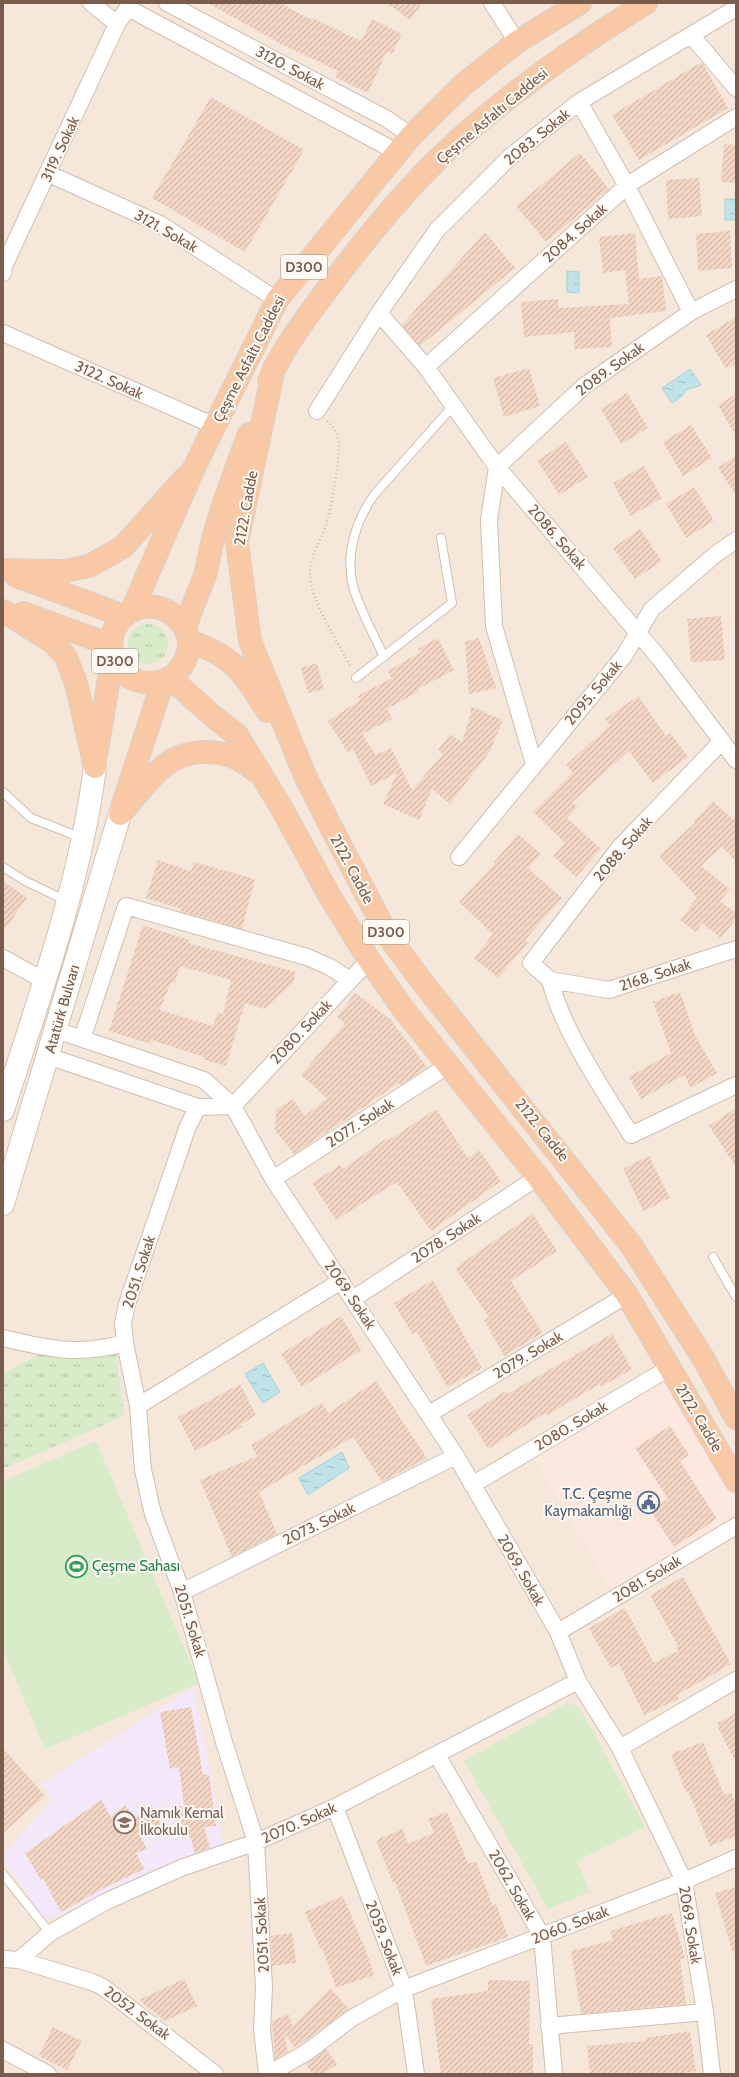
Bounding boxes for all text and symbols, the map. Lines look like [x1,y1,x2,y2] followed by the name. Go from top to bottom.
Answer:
[253,42,328,94] street label: 3120. Sokak
[433,64,551,168] street label: Çeşme Asfaltı Caddesi
[500,105,574,169] street label: 2083. Sokak
[37,113,83,185] street label: 3119. Sokak
[539,199,611,266] street label: 2084. Sokak
[131,206,201,256] street label: 3121. Sokak
[281,255,327,279] road number: D300
[209,293,289,425] street label: Çeşme Asfaltı Caddesi
[572,338,648,400] street label: 2089. Sokak
[72,357,146,403] street label: 3122. Sokak
[231,469,261,547] street label: 2122. Cadde
[524,501,590,573] street label: 2086. Sokak
[92,649,138,673] road number: D300
[561,657,625,729] street label: 2095. Sokak
[590,812,656,885] street label: 2088. Sokak
[326,831,378,907] street label: 2122. Cadde
[363,920,409,944] road number: D300
[617,955,693,995] street label: 2168. Sokak
[41,963,83,1055] street label: Atatürk Bulvarı
[267,996,336,1068] street label: 2080. Sokak
[323,1094,397,1151] street label: 2077. Sokak
[511,1095,573,1165] street label: 2122. Cadde
[408,1209,484,1267] street label: 2078. Sokak
[119,1233,159,1311] street label: 2051. Sokak
[320,1257,380,1333] street label: 2069. Sokak
[490,1327,566,1383] street label: 2079. Sokak
[672,1381,726,1455] street label: 2122. Cadde
[531,1397,611,1455] street label: 2080. Sokak
[544,1485,632,1520] place label: T.C. Çeşme Kaymakamlığı
[635,1490,661,1516] public building icon: T.C. Çeşme Kaymakamlığı
[280,1499,358,1549] street label: 2073. Sokak
[493,1531,549,1609] street label: 2069. Sokak
[610,1551,685,1606] street label: 2081. Sokak
[63,1553,89,1579] sports icon: Çeşme Sahası
[92,1557,180,1575] place label: Çeşme Sahası
[170,1582,210,1660] street label: 2051. Sokak
[259,1798,339,1847] street label: 2070. Sokak
[140,1804,224,1839] place label: Namık Kemal İlkokulu
[112,1809,138,1835] school or university icon: Namık Kemal İlkokulu
[485,1846,540,1924] street label: 2062. Sokak
[675,1885,705,1966] street label: 2069. Sokak
[251,1897,273,1973] street label: 2051. Sokak
[361,1898,407,1978] street label: 2059. Sokak
[529,1902,611,1948] street label: 2060. Sokak
[100,1982,174,2044] street label: 2052. Sokak

